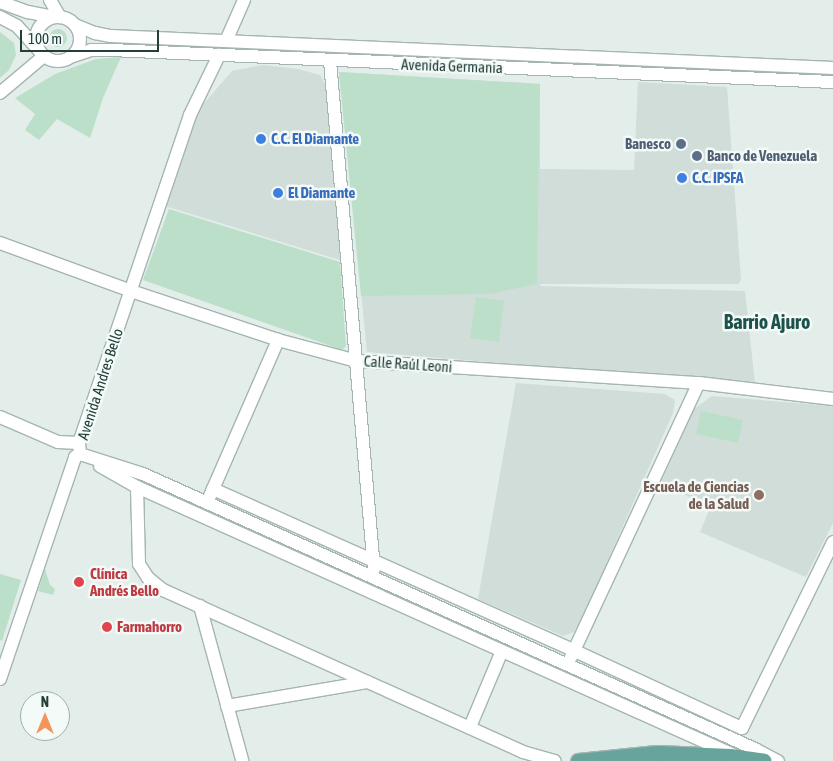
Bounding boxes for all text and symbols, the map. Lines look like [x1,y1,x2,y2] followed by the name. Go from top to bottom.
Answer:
[22,20,161,52] scale bar
[28,30,62,47] text: 100 m
[401,55,503,77] street label: Avenida Germania
[271,130,359,148] place label: C.C. El Diamante
[255,133,267,145] marker: C.C. El Diamante
[625,135,671,153] place label: Banesco
[675,138,687,150] marker: Banesco
[707,147,817,165] place label: Banco de Venezuela
[691,150,703,162] marker: Banco de Venezuela
[692,169,743,187] place label: C.C. IPSFA
[676,172,688,184] marker: C.C. IPSFA
[288,184,355,202] place label: El Diamante
[272,187,284,199] marker: El Diamante
[724,309,810,333] district label: Barrio Ajuro
[73,326,127,442] street label: Avenida Andres Bello
[363,352,453,376] street label: Calle Raúl Leoni
[643,477,749,512] place label: Escuela de Ciencias de la Salud
[753,489,765,501] marker: Escuela de Ciencias de la Salud
[90,564,159,599] place label: Clínica Andrés Bello
[72,575,86,589] marker: Clínica Andrés Bello
[117,618,182,636] place label: Farmahorro
[101,621,113,633] marker: Farmahorro
[20,691,70,741] north arrow
[41,694,49,710] text: N

